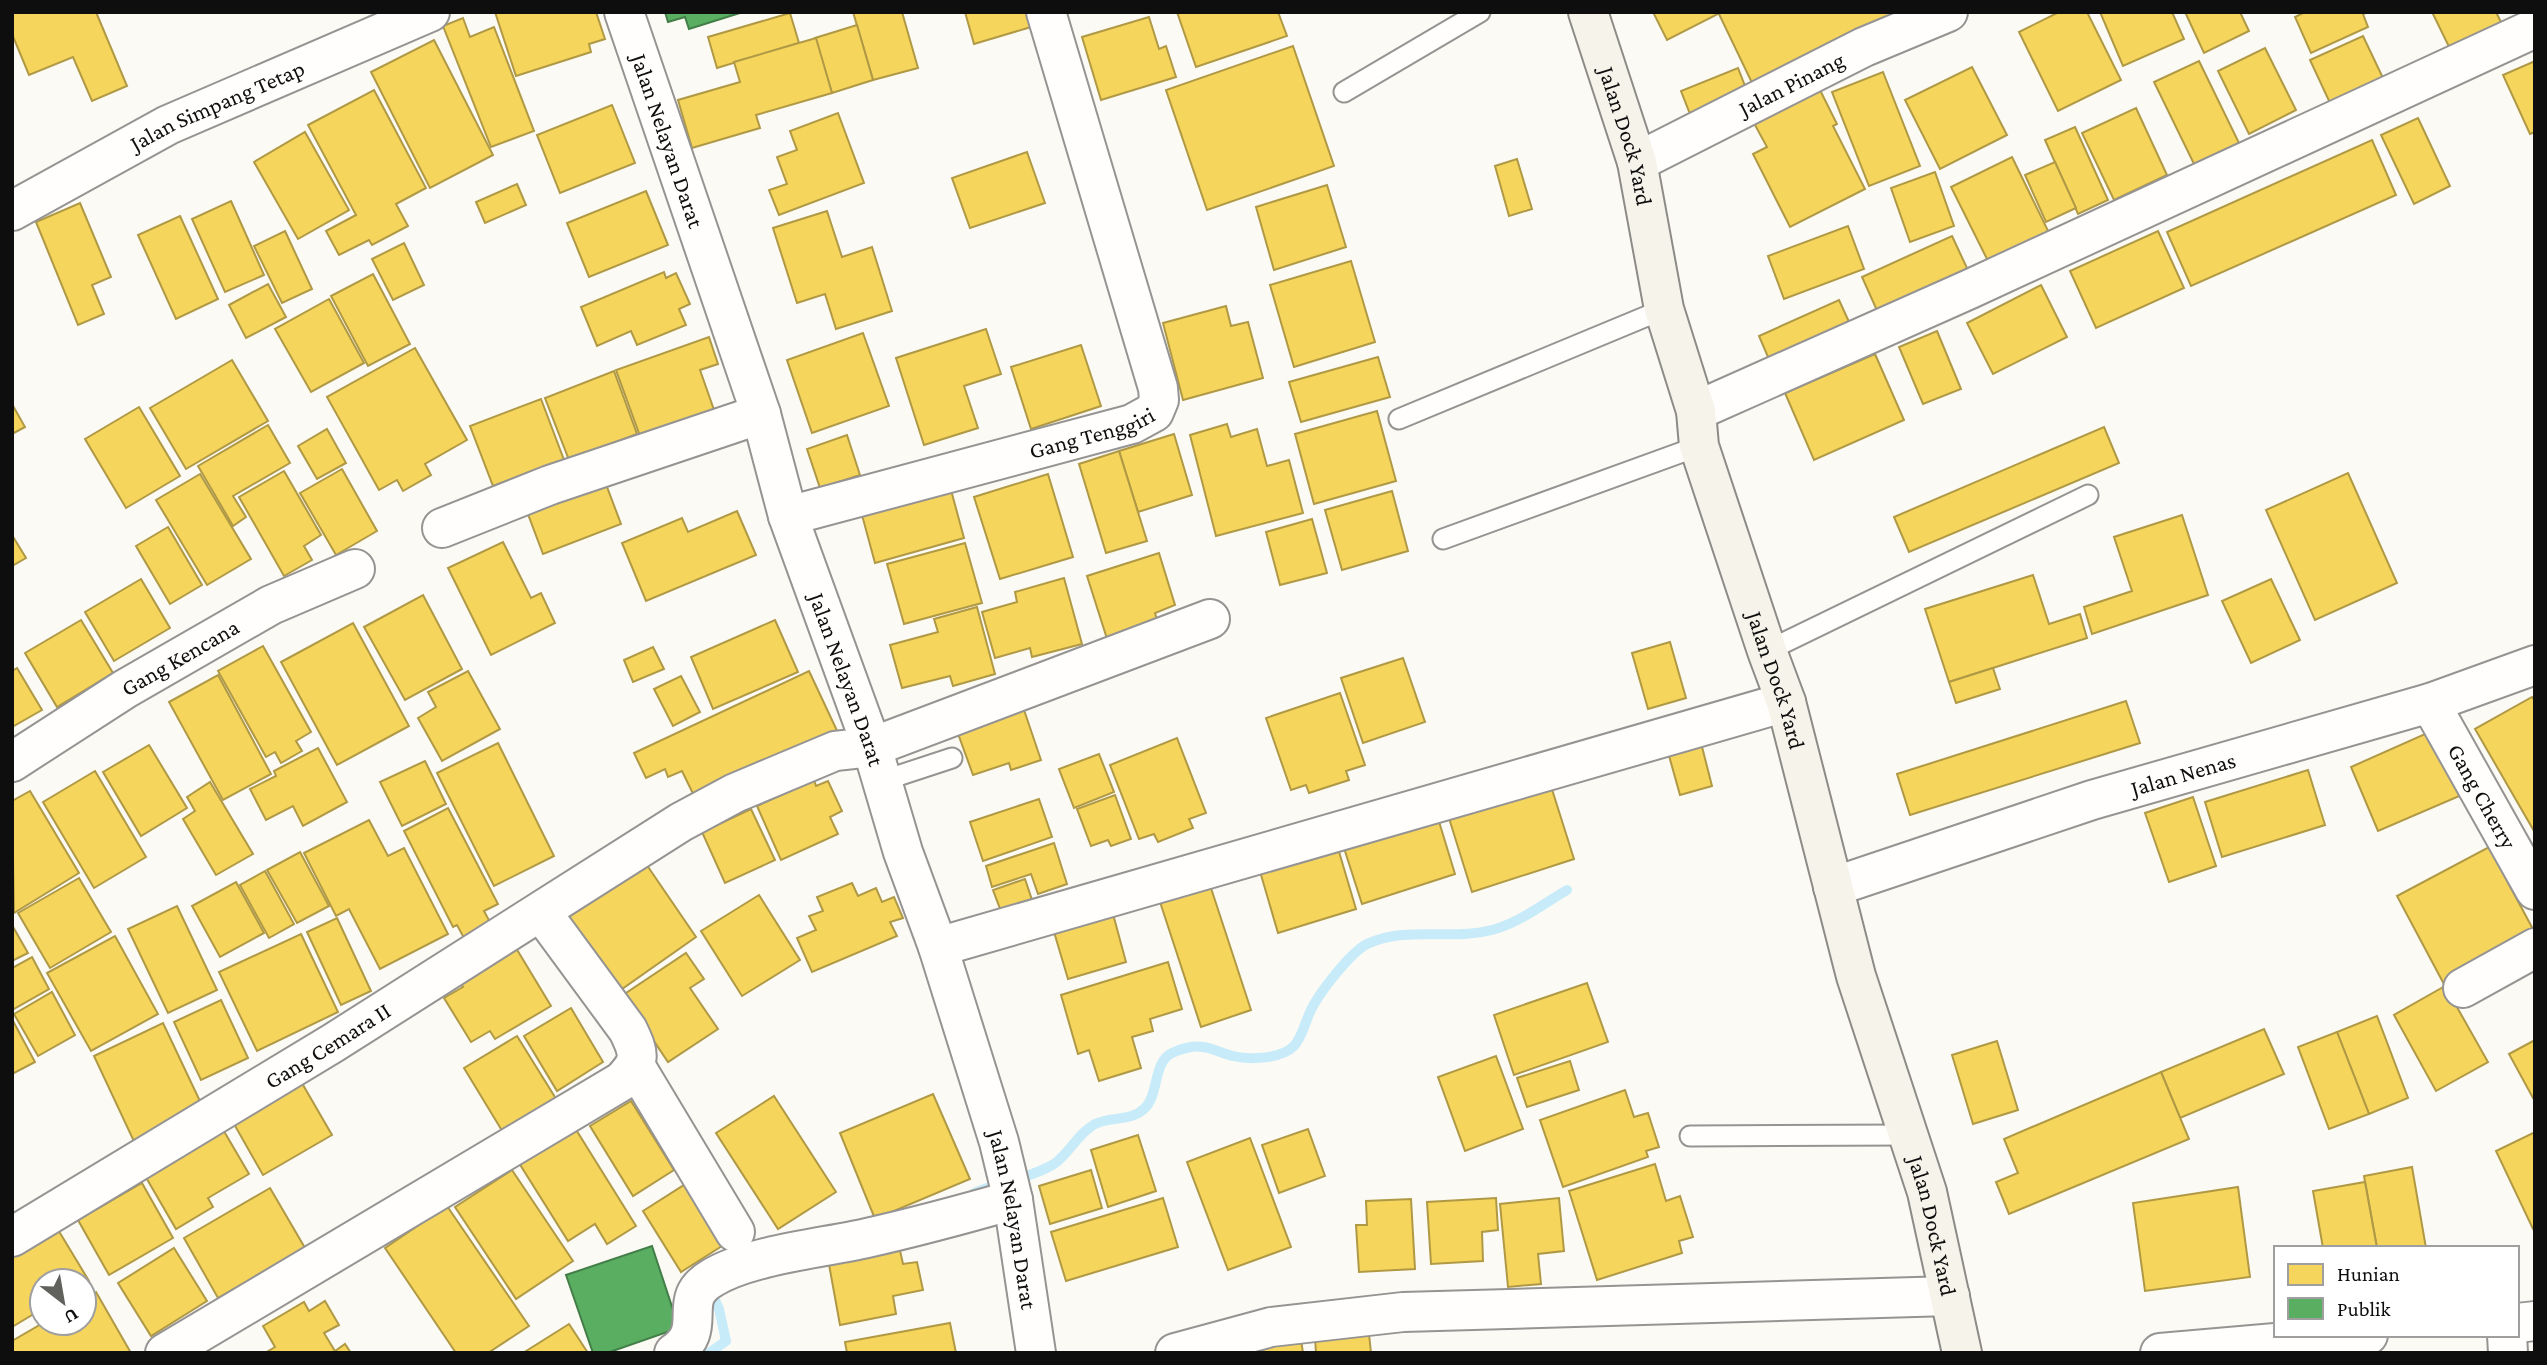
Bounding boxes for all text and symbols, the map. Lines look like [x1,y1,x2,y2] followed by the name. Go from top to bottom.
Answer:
[1732,46,1848,122] street label: Jalan Pinang
[626,48,710,232] street label: Jalan Nelayan Darat
[124,55,308,157] street label: Jalan Simpang Tetap
[1593,61,1658,208] street label: Jalan Dock Yard
[1026,401,1159,464] street label: Gang Tenggiri
[803,587,890,769] street label: Jalan Nelayan Darat
[1741,606,1810,752] street label: Jalan Dock Yard
[116,613,244,701] street label: Gang Kencana
[2443,739,2522,854] street label: Gang Cherry
[2126,746,2239,802] street label: Jalan Nenas
[260,997,395,1094] street label: Gang Cemara II
[982,1125,1042,1312] street label: Jalan Nelayan Darat
[1902,1150,1962,1298] street label: Jalan Dock Yard
[2274,1246,2519,1337] legend
[2337,1262,2400,1286] text: Hunian
[28,1267,98,1337] north arrow
[2337,1297,2391,1321] text: Publik
[61,1304,82,1328] text: U

